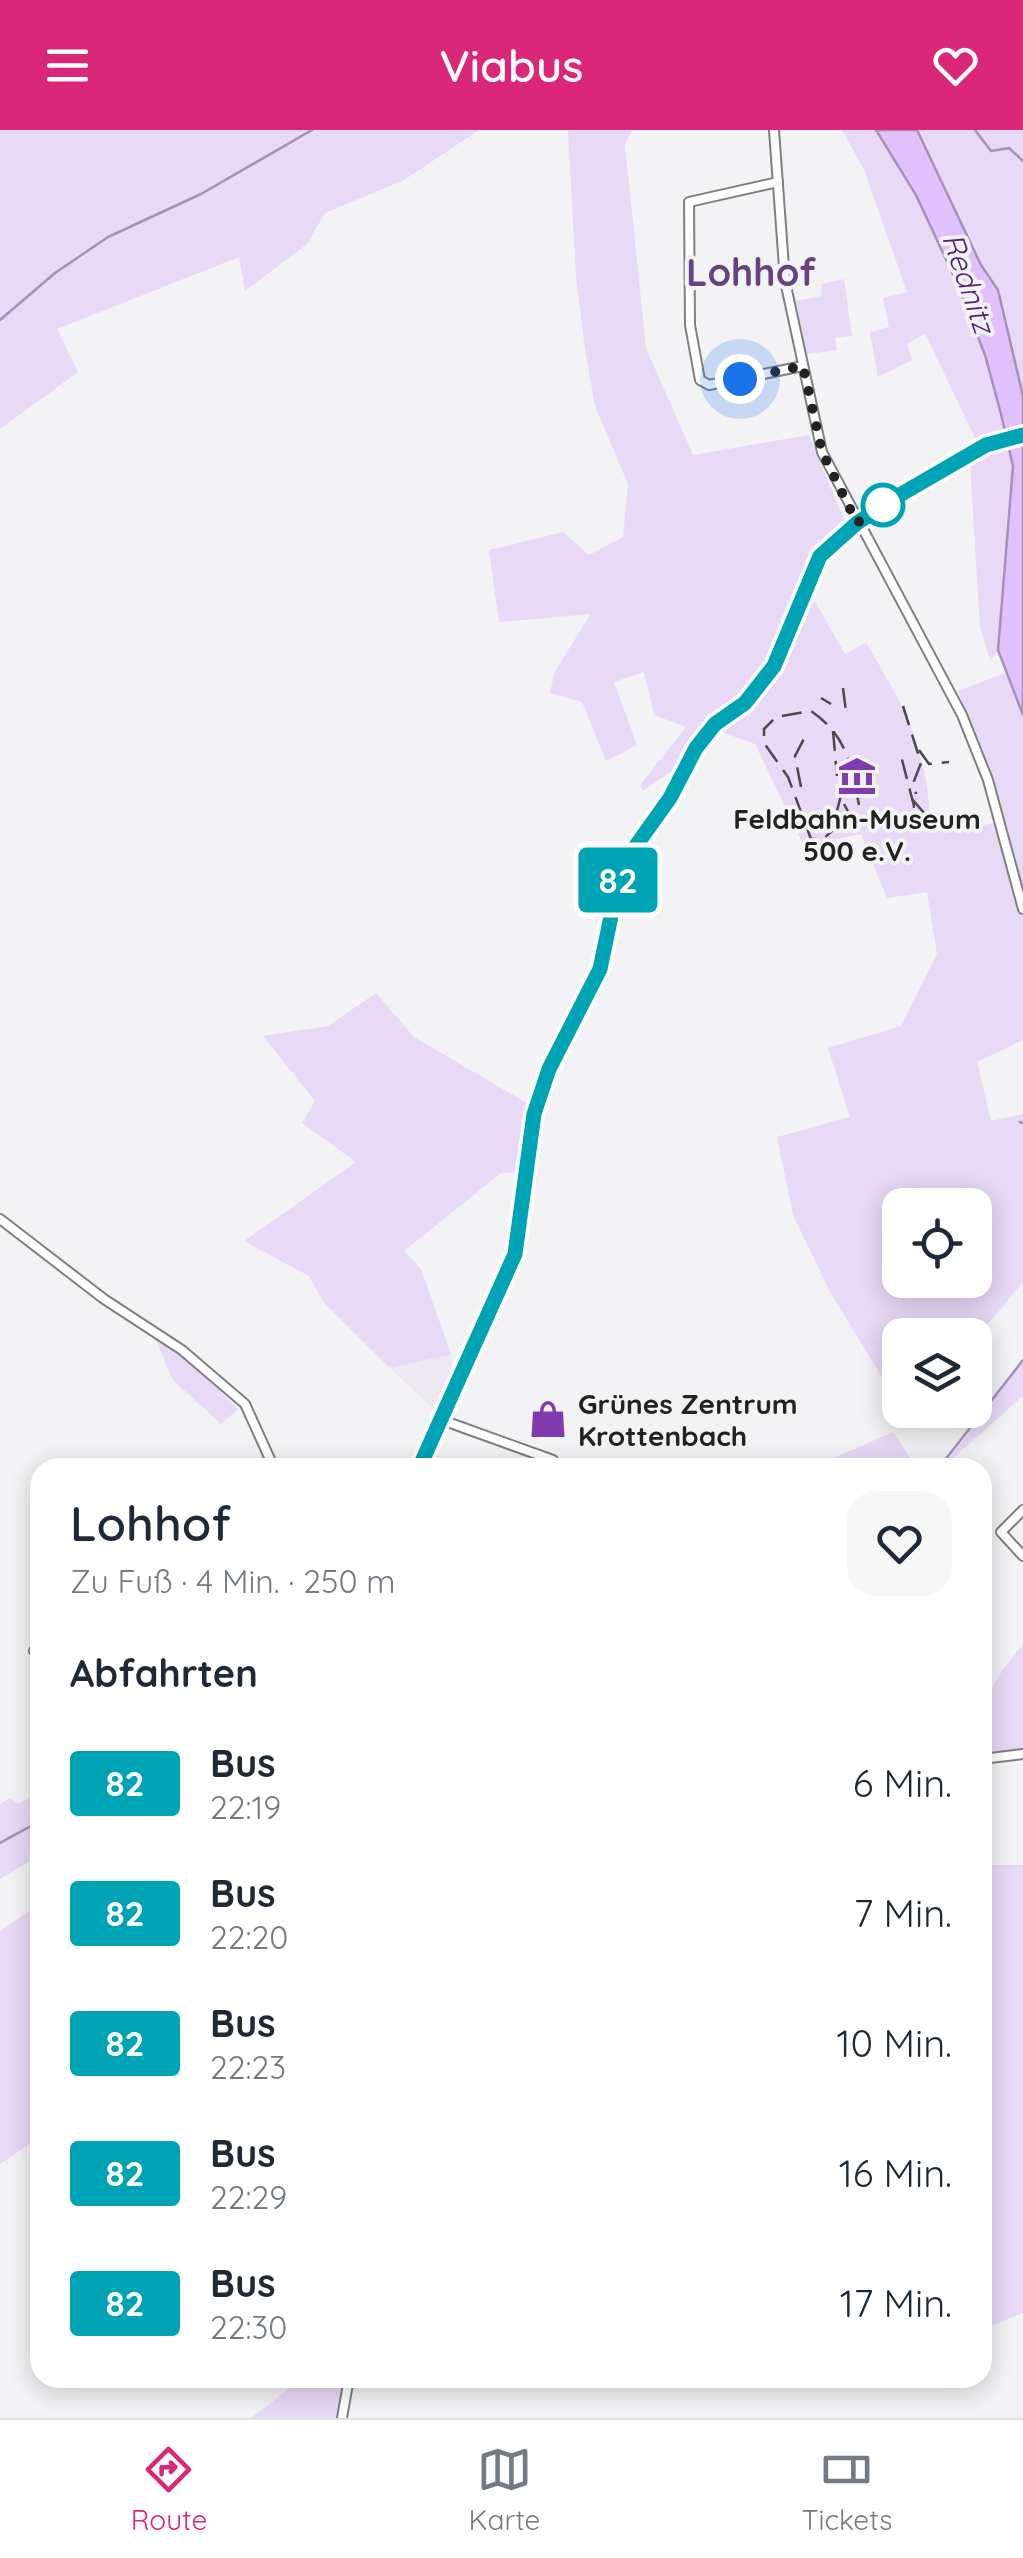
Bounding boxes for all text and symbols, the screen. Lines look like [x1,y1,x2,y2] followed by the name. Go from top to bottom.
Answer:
[439,37,584,93] text: Viabus
[40,38,95,93] icon: menu
[928,38,983,93] icon: heart
[934,228,1005,341] water label: Rednitz
[686,248,816,296] district label: Lohhof
[715,354,765,404] your location
[862,484,904,526] unlabelled marker
[836,755,878,797] museum icon: Feldbahn-Museum 500 e.V.
[733,801,981,868] place label: Feldbahn-Museum 500 e.V.
[573,848,663,912] line badge: 82
[598,858,638,902] text: 82
[882,1188,992,1428] map controls
[882,1188,992,1298] button: locate
[882,1318,992,1428] button: layers
[578,1386,798,1453] place label: Grünes Zentrum Krottenbach
[527,1398,569,1440] shop icon: Grünes Zentrum Krottenbach
[847,1491,952,1596] button: heart
[70,1493,231,1553] text: Lohhof
[70,1561,395,1601] text: Zu Fuß · 4 Min. · 250 m
[70,1649,258,1697] text: Abfahrten
[210,1739,276,1787] text: Bus
[853,1759,952,1807] text: 6 Min.
[105,1761,145,1805] text: 82
[210,1787,281,1827] text: 22:19
[210,1869,276,1917] text: Bus
[854,1889,952,1937] text: 7 Min.
[105,1891,145,1935] text: 82
[210,1917,288,1957] text: 22:20
[210,1999,276,2047] text: Bus
[837,2019,952,2067] text: 10 Min.
[105,2021,145,2065] text: 82
[210,2047,286,2087] text: 22:23
[210,2129,276,2177] text: Bus
[839,2149,952,2197] text: 16 Min.
[105,2151,145,2195] text: 82
[210,2177,287,2217] text: 22:29
[210,2259,276,2307] text: Bus
[840,2279,952,2327] text: 17 Min.
[105,2281,145,2325] text: 82
[210,2307,287,2347] text: 22:30
[131,2442,207,2537] tab: Route
[469,2442,540,2537] tab: Karte
[802,2442,892,2537] tab: Tickets

